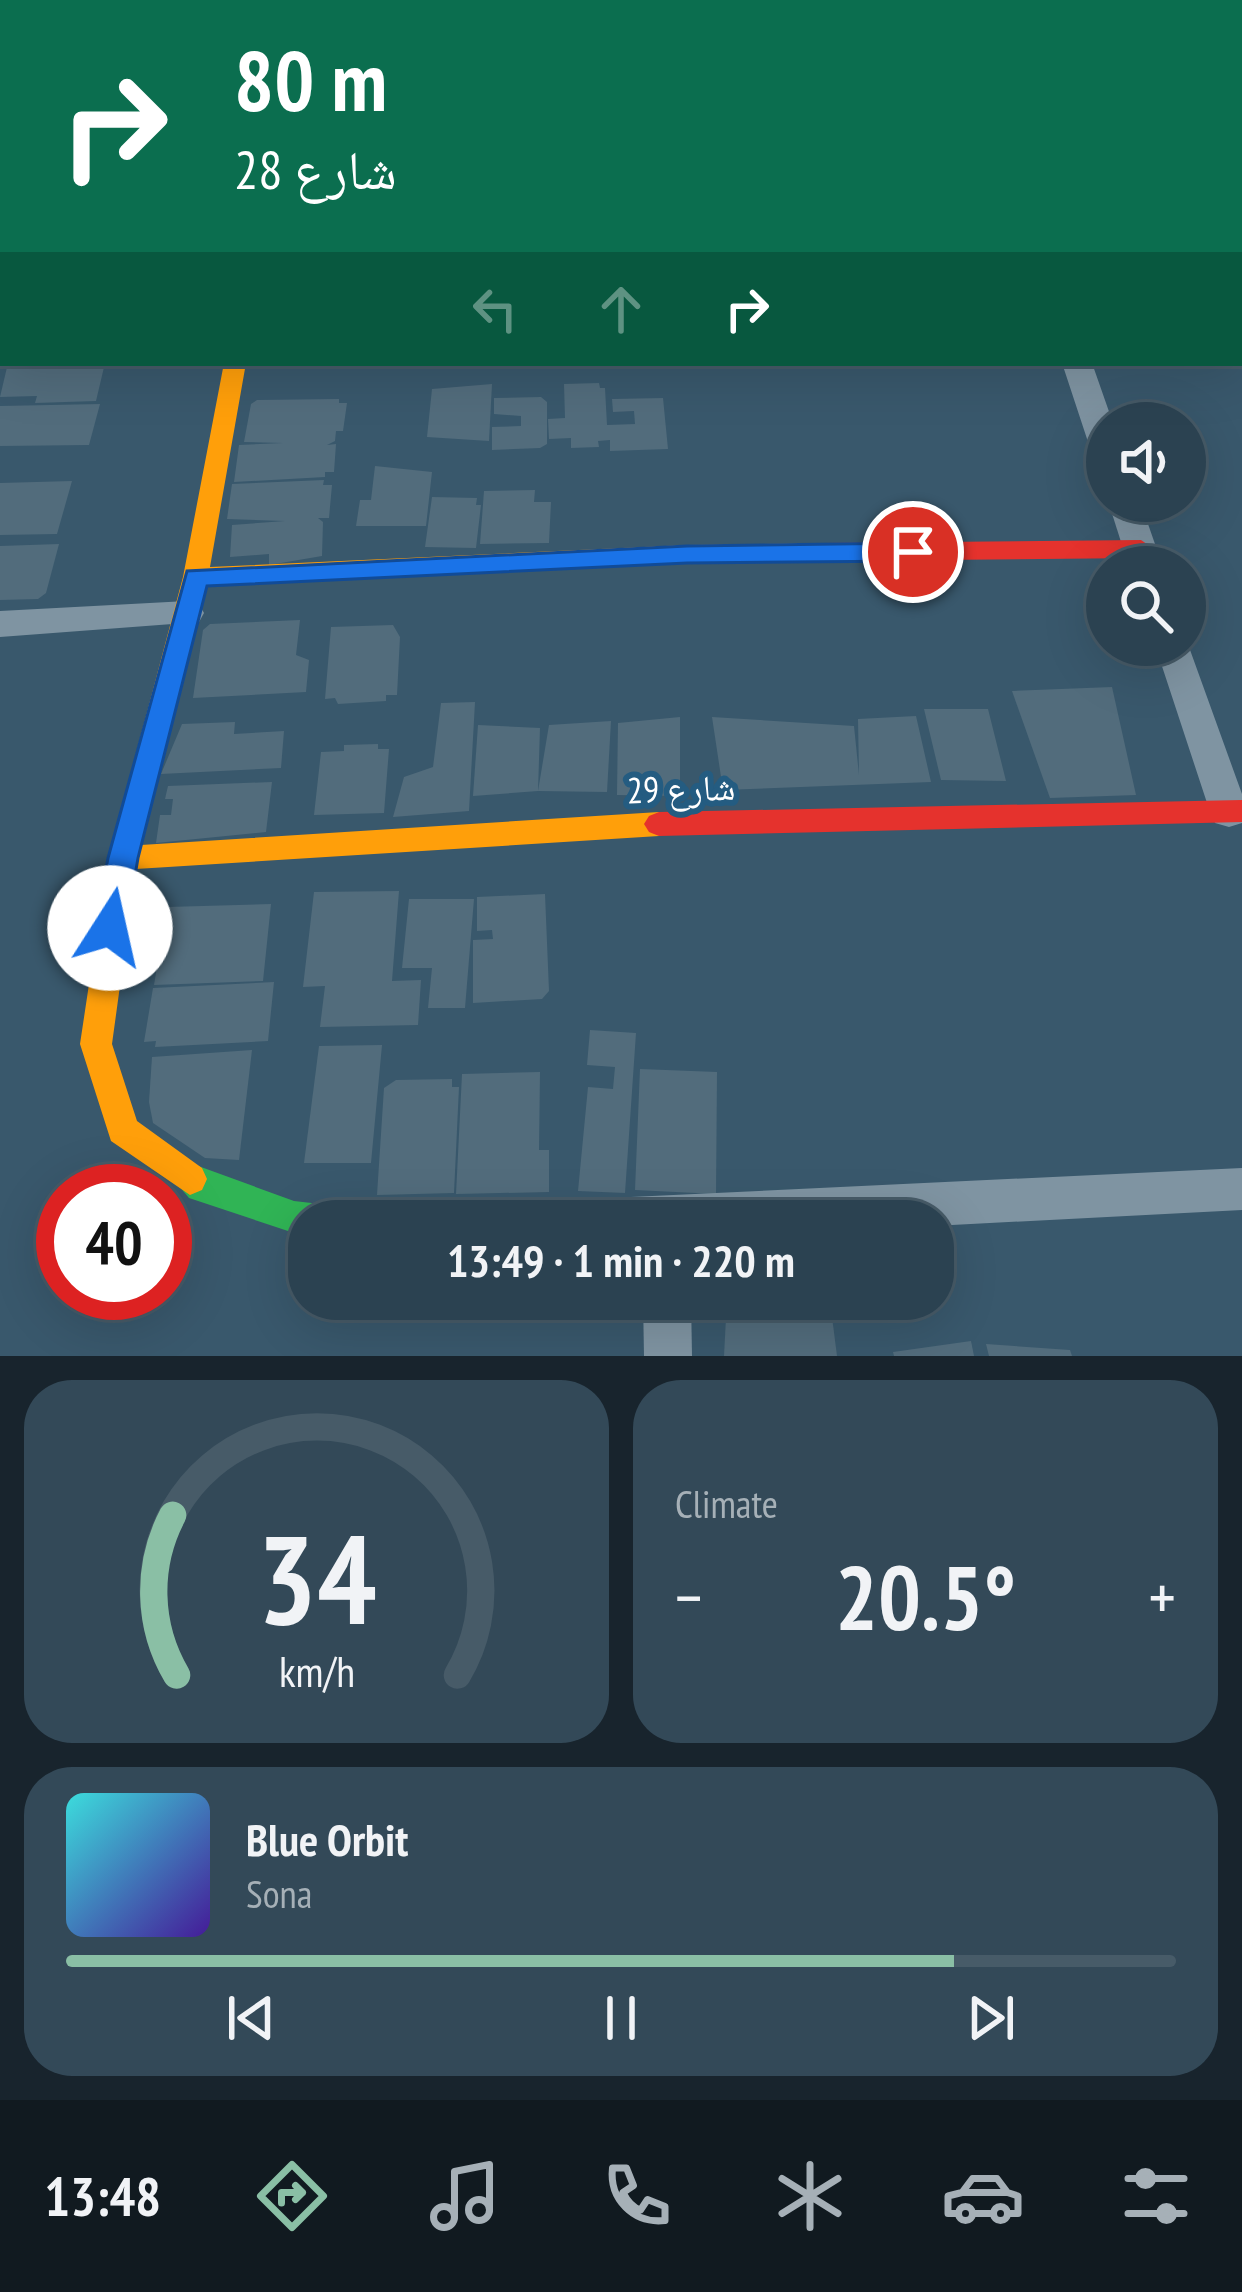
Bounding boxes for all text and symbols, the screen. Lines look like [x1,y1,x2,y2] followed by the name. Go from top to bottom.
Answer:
[234,25,387,134] text: 80 m
[36,48,192,204] icon: right
[234,134,397,204] text: شارع 28
[462,276,528,342] icon: left
[588,276,654,342] icon: ahead
[714,276,780,342] icon: right
[1086,402,1206,666] map controls
[1086,402,1206,522] button: sound
[862,501,964,603] pin
[880,519,946,585] icon: arrive
[1086,546,1206,666] button: search
[626,763,736,813] street label: شارع 29
[47,865,173,991] position arrow
[36,1164,192,1320] speed limit sign: 40
[447,1231,795,1289] text: 13:49 · 1 min · 220 m
[675,1478,778,1529] text: Climate
[257,1497,376,1658] text: 34
[835,1538,1016,1655] text: 20.5°
[675,1554,702,1639] text: −
[1149,1554,1176,1639] text: +
[278,1642,355,1698] text: km/h
[246,1810,408,1868] text: Blue Orbit
[246,1868,312,1919] text: Sona
[218,1985,284,2051] icon: previous
[588,1985,654,2051] icon: pause
[958,1985,1024,2051] icon: next
[250,2154,334,2238] icon: directions
[423,2154,507,2238] icon: music
[595,2154,679,2238] icon: phone
[768,2154,852,2238] icon: climate
[941,2154,1025,2238] icon: car
[1114,2154,1198,2238] icon: filters
[44,2161,161,2231] text: 13:48

